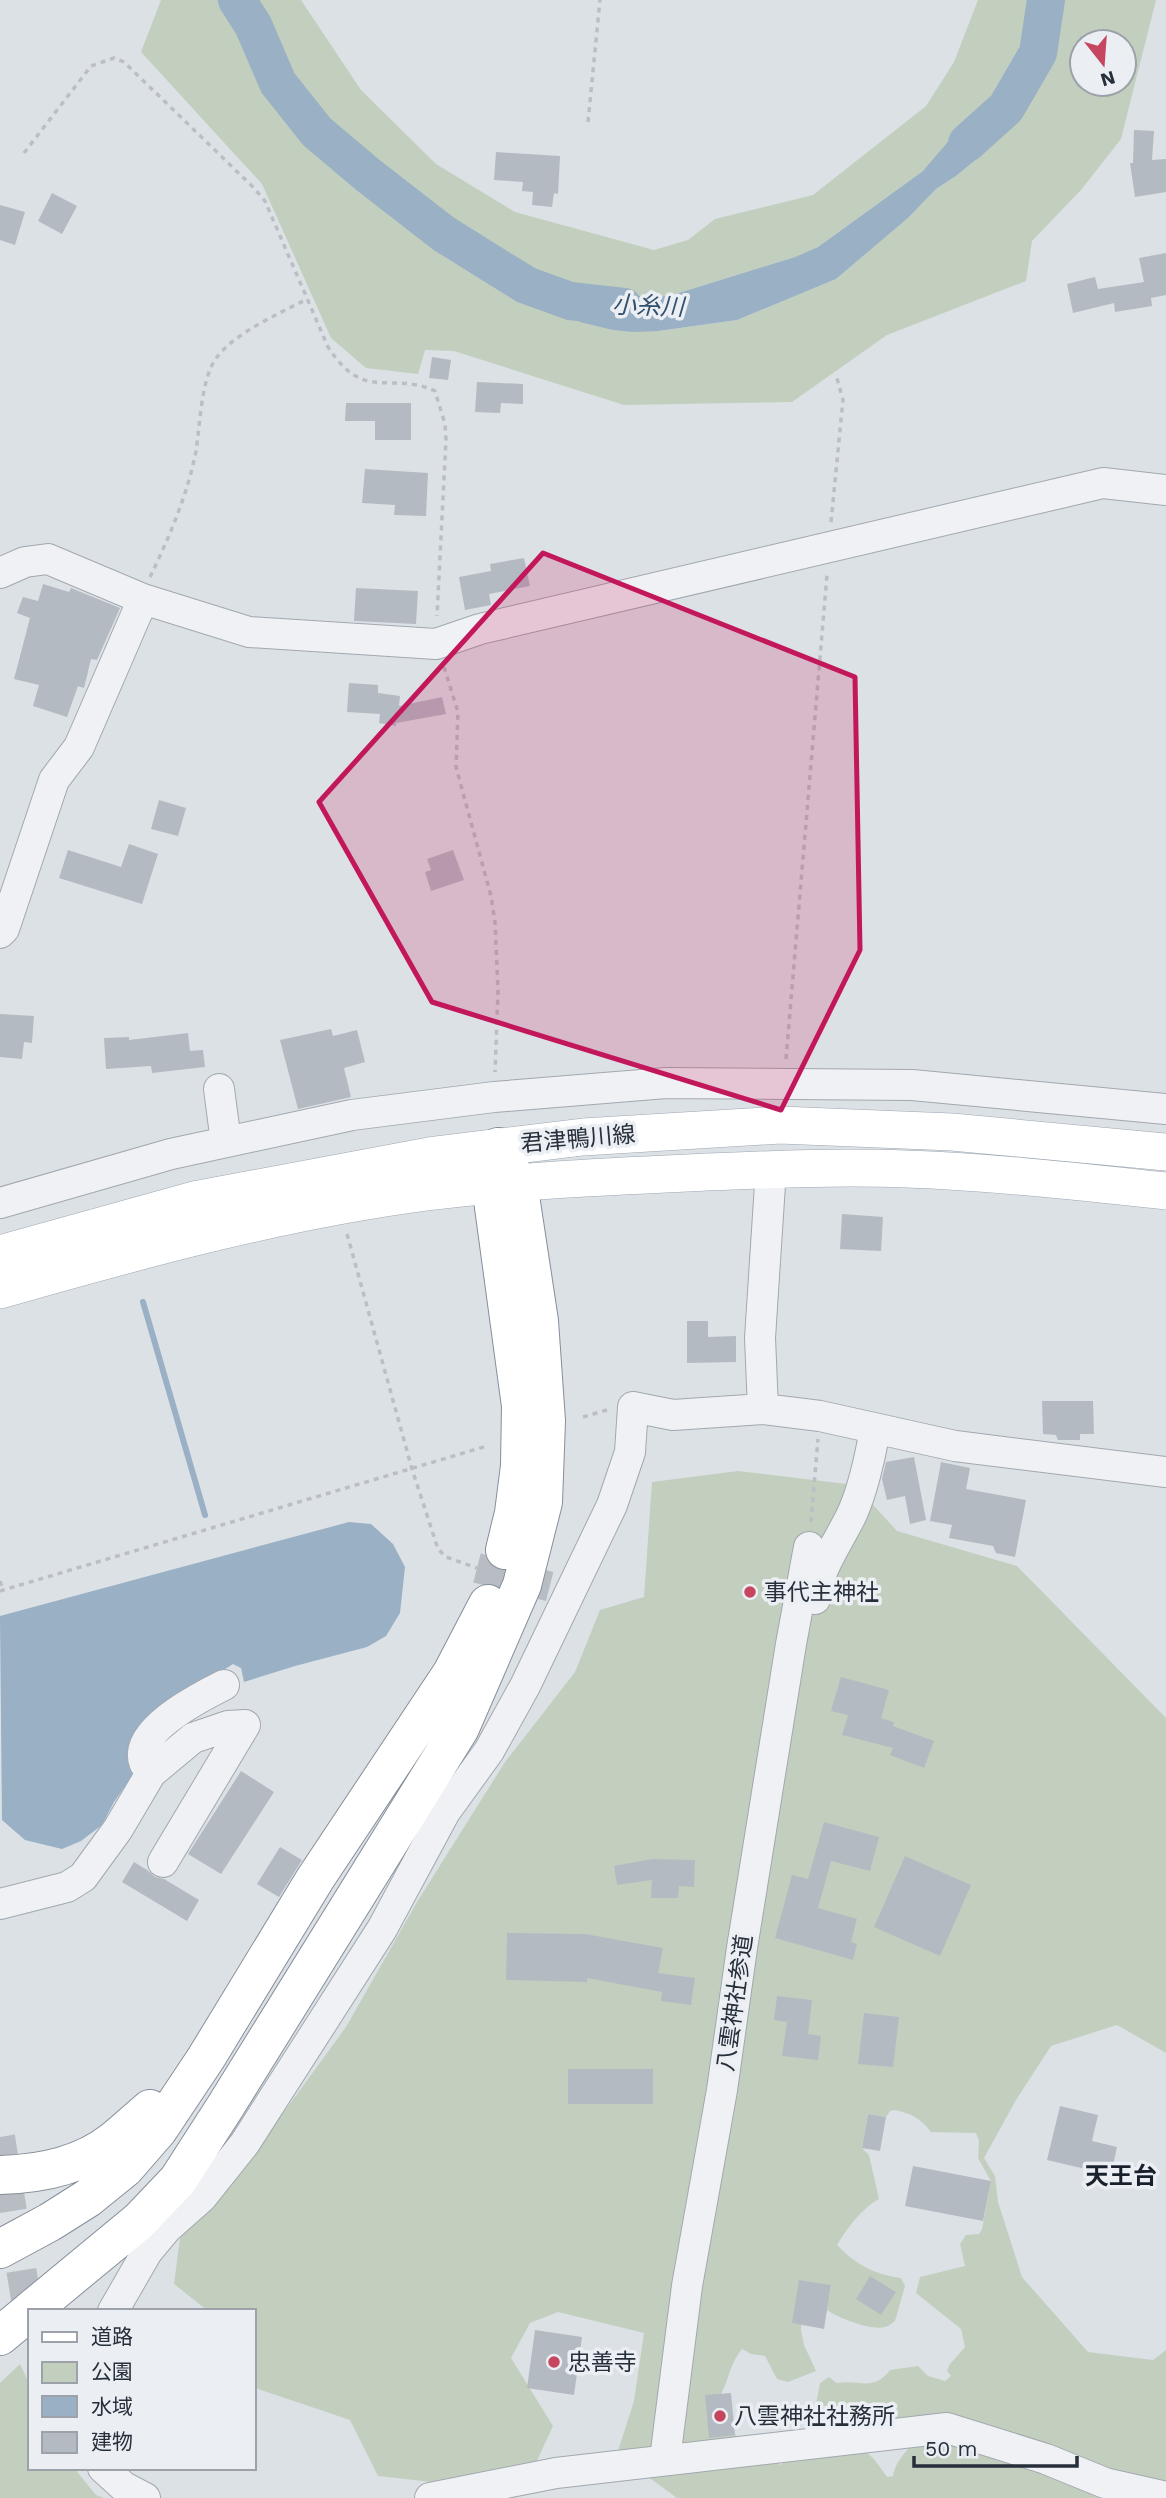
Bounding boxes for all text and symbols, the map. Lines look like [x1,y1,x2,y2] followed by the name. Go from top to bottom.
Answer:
[1068,28,1138,98] north arrow
[1098,66,1118,92] text: N
[612,291,687,321] water label: 小糸川
[520,1121,636,1157] street label: 君津鴨川線
[764,1579,879,1606] place label: 事代主神社
[742,1584,758,1600] marker: 事代主神社
[712,1933,758,2073] street label: 八雲神社参道
[1085,2162,1157,2190] district label: 天王台
[28,2309,256,2470] legend
[91,2324,133,2349] text: 道路
[568,2349,637,2376] place label: 忠善寺
[546,2354,562,2370] marker: 忠善寺
[91,2359,133,2384] text: 公園
[91,2394,133,2419] text: 水域
[734,2403,895,2430] place label: 八雲神社社務所
[712,2408,728,2424] marker: 八雲神社社務所
[914,2424,1077,2468] scale bar
[91,2429,133,2454] text: 建物
[925,2436,977,2461] text: 50 m

